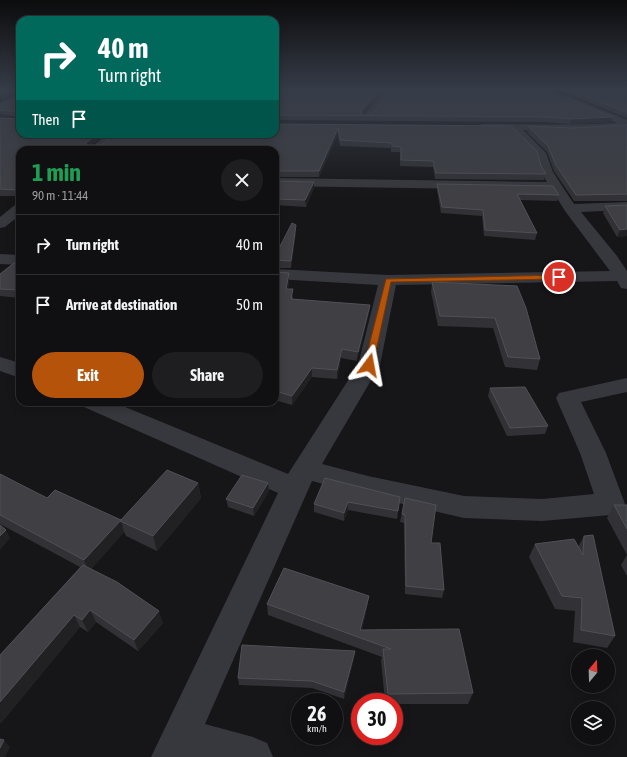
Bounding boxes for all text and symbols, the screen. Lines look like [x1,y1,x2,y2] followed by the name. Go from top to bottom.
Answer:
[32,32,84,84] icon: right
[98,32,148,64] text: 40 m
[98,65,161,86] text: Turn right
[68,108,90,130] icon: arrive
[32,111,60,128] text: Then
[32,159,81,186] text: 1 min
[221,159,263,201] button: close
[32,188,88,203] text: 90 m · 11:44
[32,234,54,256] icon: right
[66,236,119,253] text: Turn right
[236,236,263,253] text: 40 m
[542,260,576,294] pin
[548,266,570,288] icon: arrive
[32,294,54,316] icon: arrive
[66,296,177,313] text: Arrive at destination
[236,296,263,313] text: 50 m
[348,344,390,386] position arrow
[32,352,144,398] button: Exit
[152,352,263,398] button: Share
[571,649,615,693] north arrow
[571,649,615,745] map controls
[351,693,403,745] speed limit sign: 30
[571,701,615,745] button: layers
[308,702,326,725] text: 26
[307,723,327,734] text: km/h

